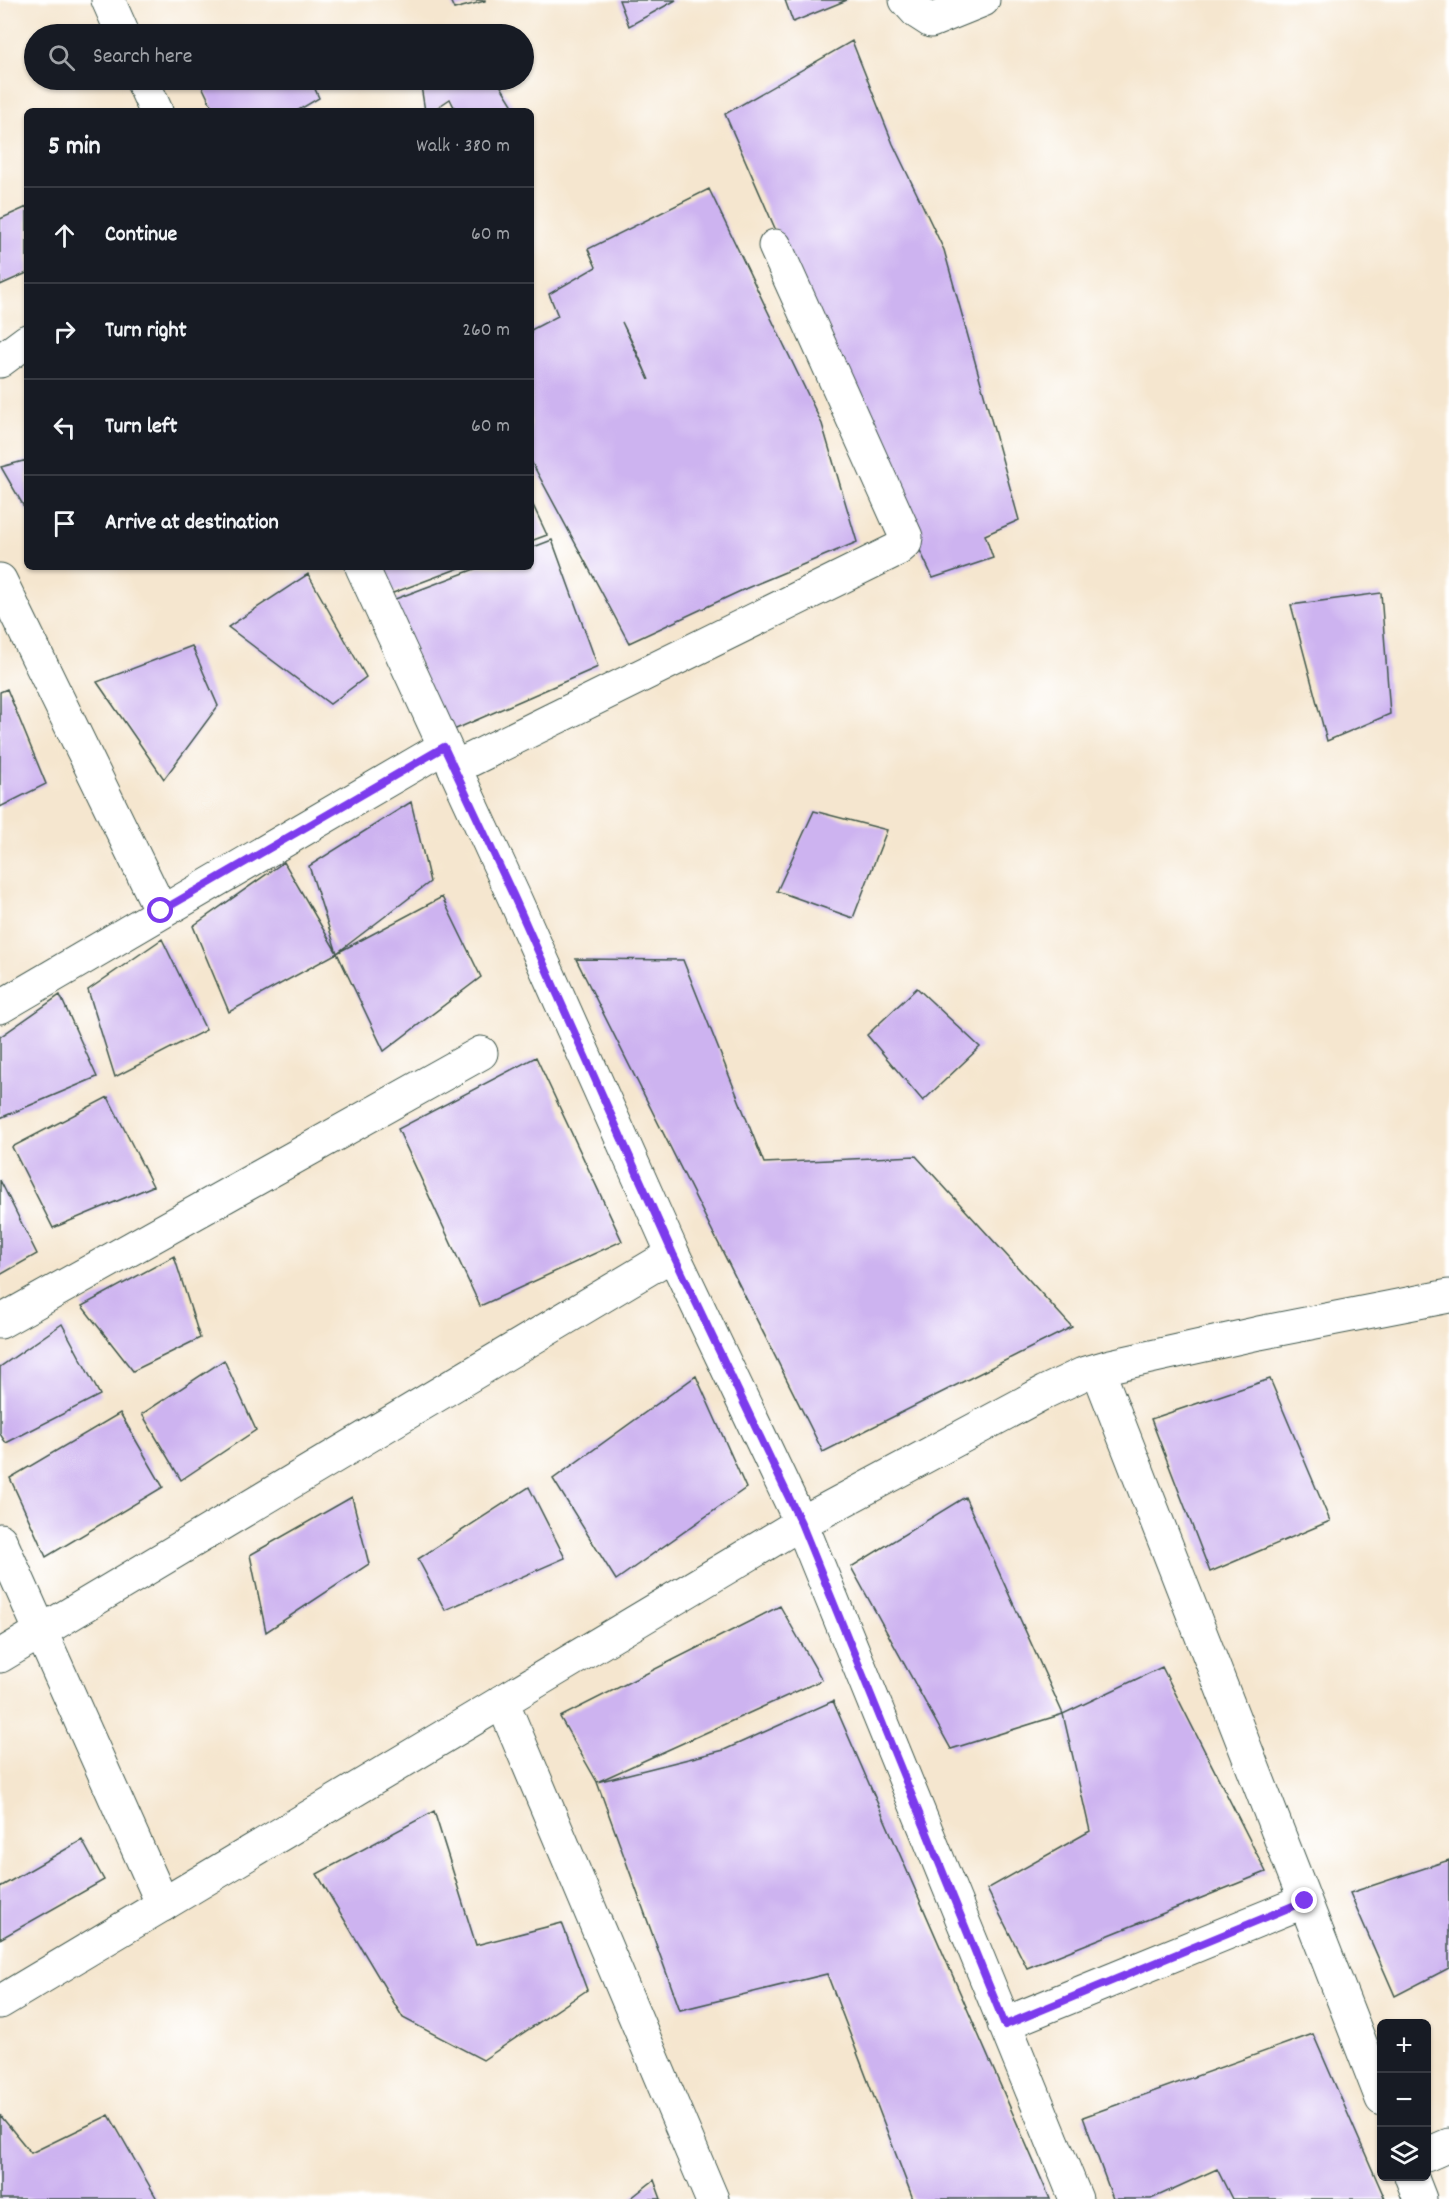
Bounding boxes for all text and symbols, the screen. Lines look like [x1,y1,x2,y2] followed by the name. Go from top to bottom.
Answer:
[24,24,534,90] search box
[45,41,78,74] icon: search
[93,42,192,73] text: Search here
[48,129,101,166] text: 5 min
[416,133,510,161] text: Walk · 380 m
[48,219,81,252] icon: ahead
[105,220,177,251] text: Continue
[471,221,510,249] text: 60 m
[48,315,81,348] icon: right
[105,316,187,347] text: Turn right
[462,317,510,345] text: 260 m
[48,411,81,444] icon: left
[105,412,177,443] text: Turn left
[471,413,510,441] text: 60 m
[48,507,81,540] icon: arrive
[105,508,279,539] text: Arrive at destination
[147,897,173,923] route start
[1291,1887,1317,1913] route end
[1377,2019,1431,2181] map controls
[1377,2019,1431,2073] button: +
[1377,2073,1431,2127] button: −
[1377,2127,1431,2181] button: layers

